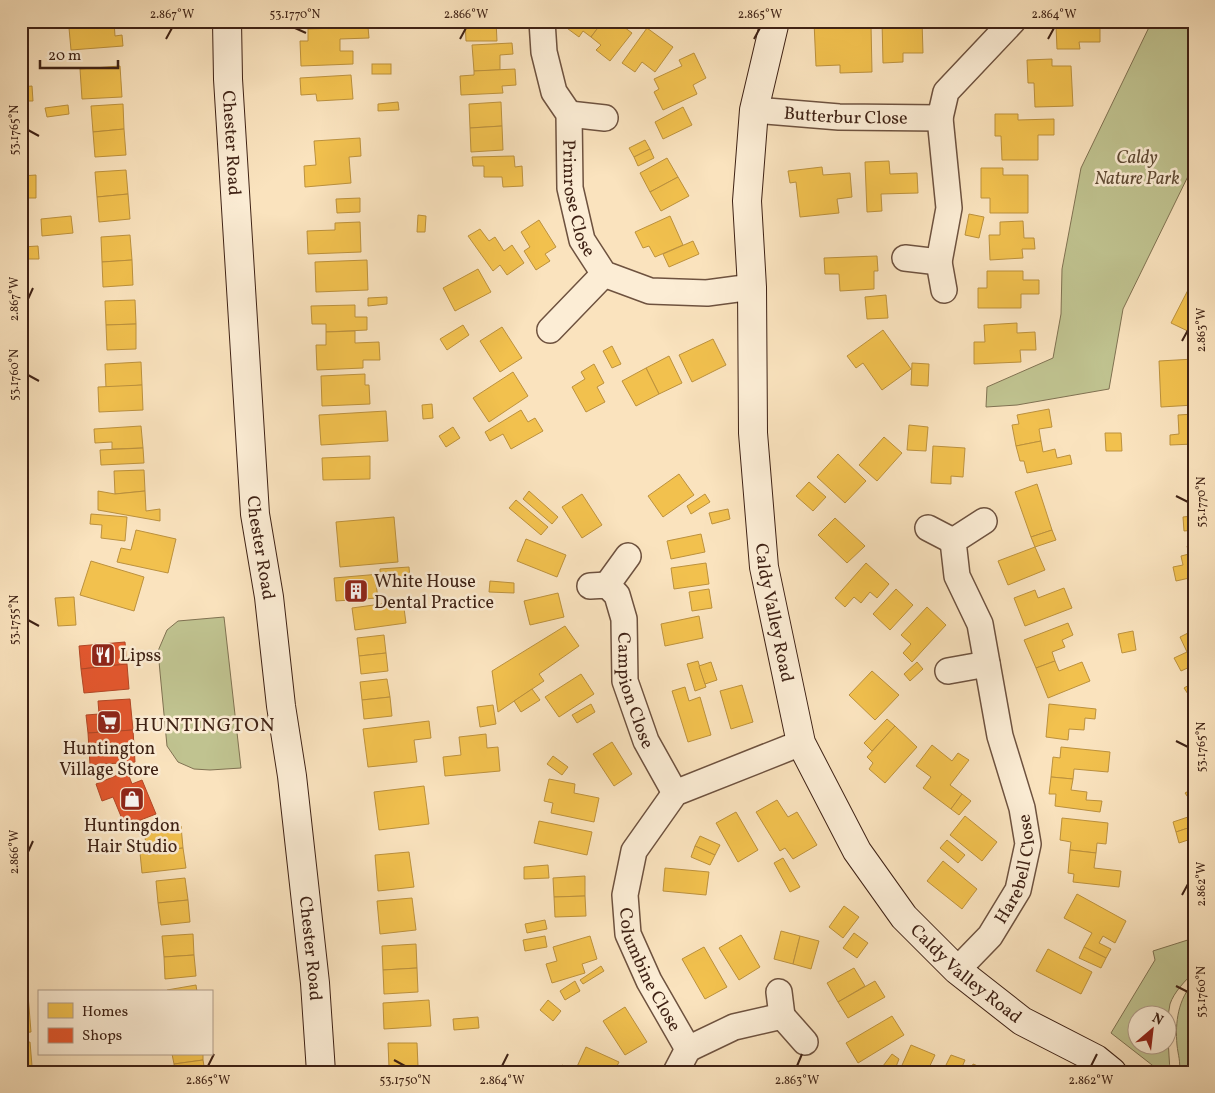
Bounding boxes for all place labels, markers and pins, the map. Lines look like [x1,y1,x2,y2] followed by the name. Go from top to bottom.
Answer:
[374,570,494,616] place label: White House Dental Practice
[343,578,369,604] building icon: White House Dental Practice
[90,642,116,668] restaurant icon: Lipss
[120,644,161,669] place label: Lipss
[96,709,122,735] supermarket icon: Huntington Village Store
[59,737,159,783] place label: Huntington Village Store
[119,786,145,812] shop icon: Huntingdon Hair Studio
[84,814,181,860] place label: Huntingdon Hair Studio

